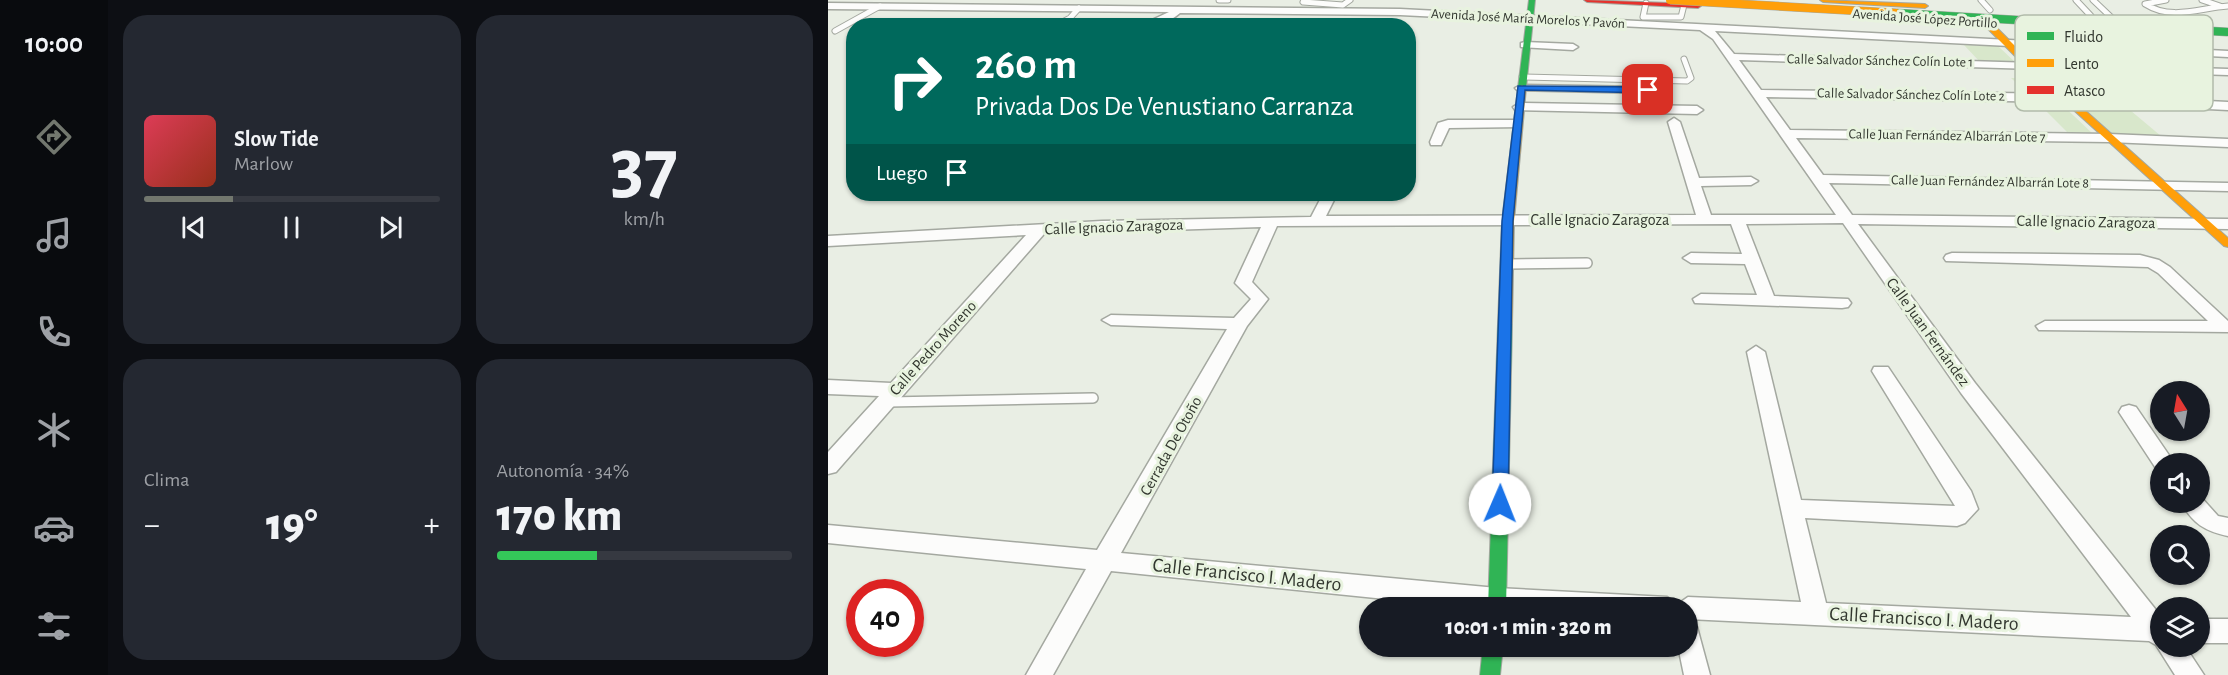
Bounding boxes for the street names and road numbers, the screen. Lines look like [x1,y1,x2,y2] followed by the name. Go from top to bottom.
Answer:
[1431,7,1625,31] street label: Avenida José María Morelos Y Pavón
[1852,7,1998,31] street label: Avenida José López Portillo
[1787,52,1973,70] street label: Calle Salvador Sánchez Colín Lote 1
[1817,86,2005,104] street label: Calle Salvador Sánchez Colín Lote 2
[1848,127,2046,145] street label: Calle Juan Fernández Albarrán Lote 7
[1891,173,2089,191] street label: Calle Juan Fernández Albarrán Lote 8
[1531,212,1669,228] street label: Calle Ignacio Zaragoza
[2016,213,2156,231] street label: Calle Ignacio Zaragoza
[1044,217,1184,237] street label: Calle Ignacio Zaragoza
[1883,275,1973,389] street label: Calle Juan Fernández
[886,297,980,398] street label: Calle Pedro Moreno
[1137,394,1205,498] street label: Cerrada De Otoño
[1152,555,1342,595] street label: Calle Francisco I. Madero
[1829,604,2019,634] street label: Calle Francisco I. Madero

